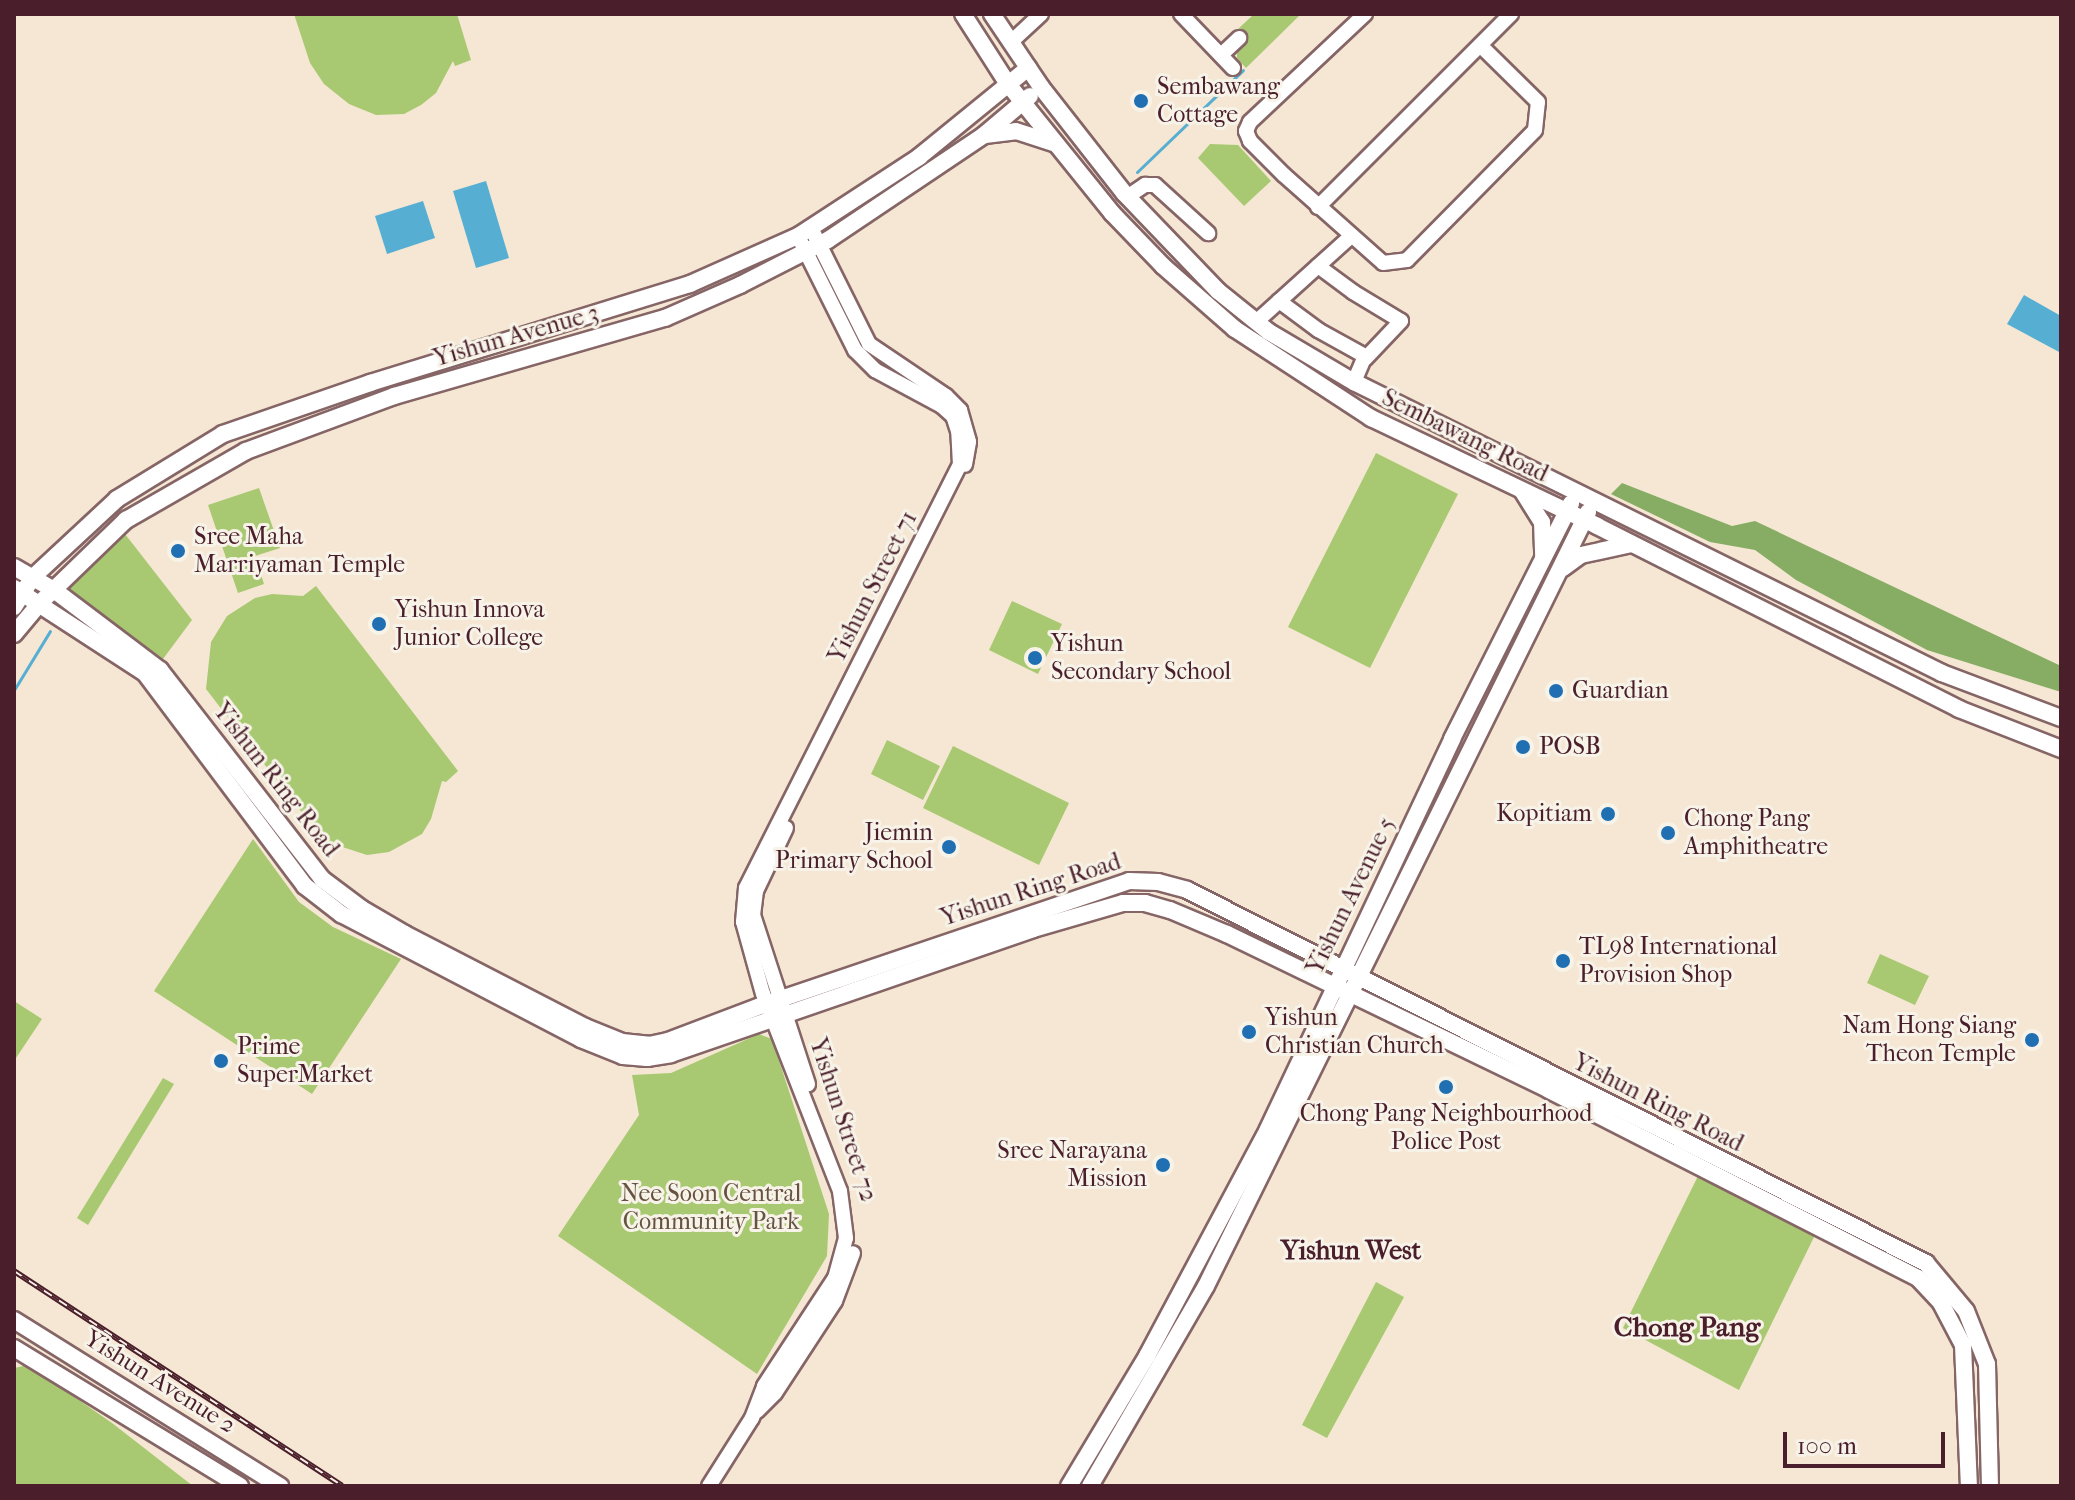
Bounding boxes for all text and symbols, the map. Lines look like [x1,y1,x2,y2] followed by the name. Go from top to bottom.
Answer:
[1157,73,1280,129] place label: Sembawang Cottage
[1132,92,1150,110] marker: Sembawang Cottage
[430,299,602,373] street label: Yishun Avenue 3
[1377,383,1553,489] street label: Sembawang Road
[822,506,924,668] street label: Yishun Street 71
[194,523,405,579] place label: Sree Maha Marriyaman Temple
[169,542,187,560] marker: Sree Maha Marriyaman Temple
[395,596,545,652] place label: Yishun Innova Junior College
[370,615,388,633] marker: Yishun Innova Junior College
[1051,630,1231,686] place label: Yishun Secondary School
[1026,649,1044,667] marker: Yishun Secondary School
[1572,677,1669,705] place label: Guardian
[1547,682,1565,700] marker: Guardian
[207,697,345,863] street label: Yishun Ring Road
[1539,733,1600,761] place label: POSB
[1514,738,1532,756] marker: POSB
[1496,800,1592,828] place label: Kopitiam
[1599,805,1617,823] marker: Kopitiam
[1684,805,1828,861] place label: Chong Pang Amphitheatre
[1301,813,1401,979] street label: Yishun Avenue 5
[775,819,933,875] place label: Jiemin Primary School
[1659,824,1677,842] marker: Chong Pang Amphitheatre
[940,838,958,856] marker: Jiemin Primary School
[937,847,1125,933] street label: Yishun Ring Road
[1579,933,1777,989] place label: TL98 International Provision Shop
[1554,952,1572,970] marker: TL98 International Provision Shop
[1265,1004,1444,1060] place label: Yishun Christian Church
[1842,1012,2016,1068] place label: Nam Hong Siang Theon Temple
[1240,1023,1258,1041] marker: Yishun Christian Church
[2023,1031,2041,1049] marker: Nam Hong Siang Theon Temple
[237,1033,373,1089] place label: Prime SuperMarket
[803,1035,883,1205] street label: Yishun Street 72
[1568,1048,1748,1158] street label: Yishun Ring Road
[212,1052,230,1070] marker: Prime SuperMarket
[1437,1078,1455,1096] marker: Chong Pang Neighbourhood Police Post
[1300,1100,1592,1156] place label: Chong Pang Neighbourhood Police Post
[997,1137,1147,1193] place label: Sree Narayana Mission
[1154,1156,1172,1174] marker: Sree Narayana Mission
[621,1180,801,1236] park label: Nee Soon Central Community Park
[1281,1235,1421,1267] district label: Yishun West
[1614,1310,1760,1344] district label: Chong Pang
[79,1324,241,1440] street label: Yishun Avenue 2
[1787,1416,1949,1466] scale bar
[1797,1432,1857,1460] text: 100 m

